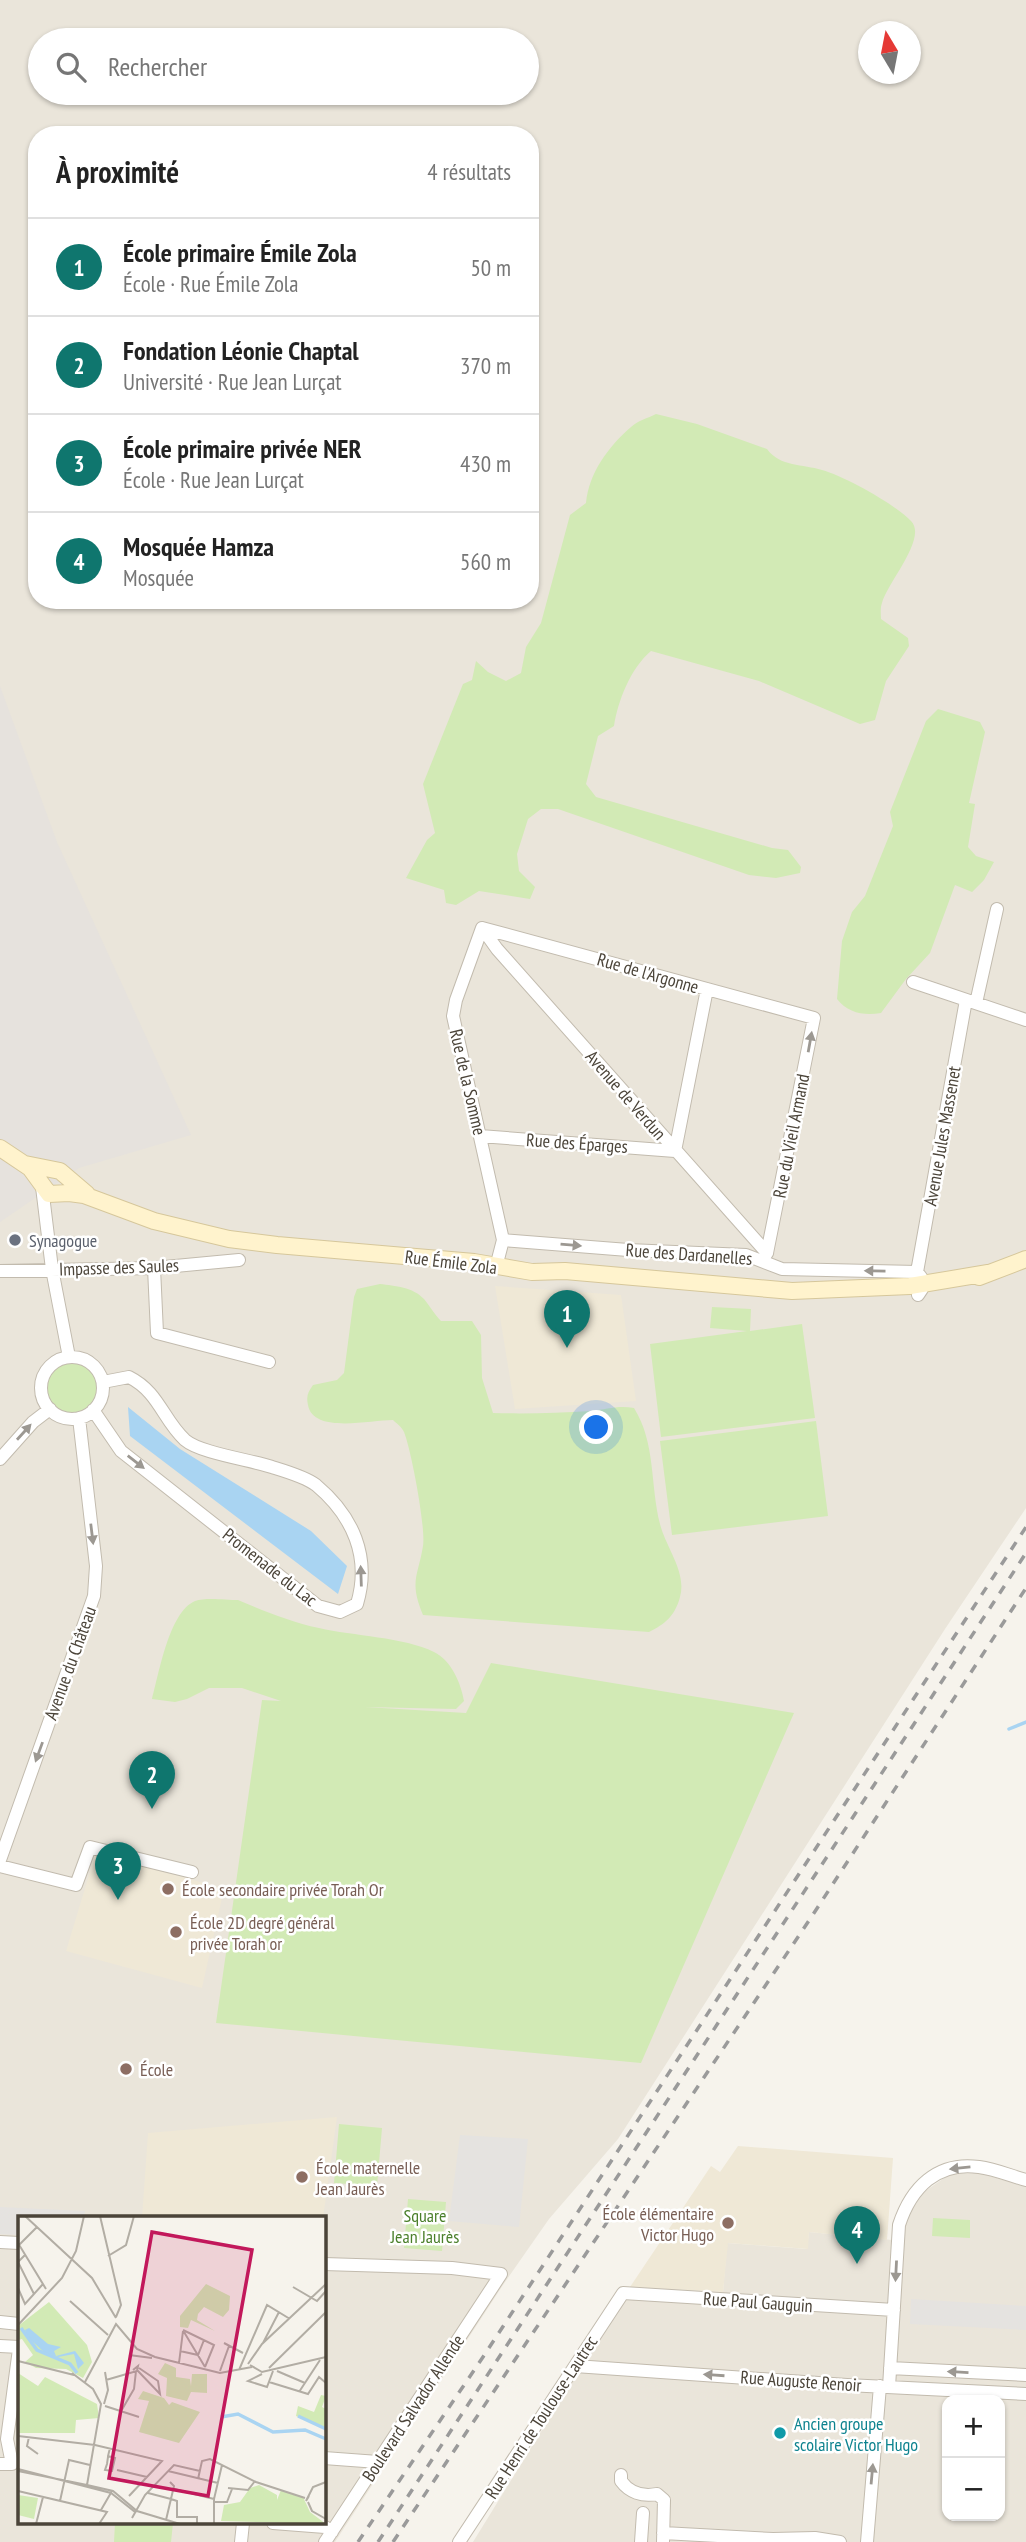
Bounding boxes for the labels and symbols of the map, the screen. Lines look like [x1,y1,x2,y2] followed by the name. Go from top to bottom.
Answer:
[858,21,921,84] north arrow
[595,948,701,998] street label: Rue de l'Argonne
[445,1027,491,1137] street label: Rue de la Somme
[804,1031,815,1053] one-way arrow
[581,1045,671,1145] street label: Avenue de Verdun
[918,1064,966,1208] street label: Avenue Jules Massenet
[768,1072,814,1200] street label: Rue du Vieil Armand
[525,1128,629,1158] street label: Rue des Éparges
[29,1229,97,1252] place label: Synagogue
[7,1232,23,1248] marker: Synagogue
[625,1238,753,1270] street label: Rue des Dardanelles
[561,1240,583,1251] one-way arrow
[404,1245,498,1279] street label: Rue Émile Zola
[59,1253,179,1281] street label: Impasse des Saules
[863,1266,885,1277] one-way arrow
[544,1290,590,1348] pin: 1
[579,1410,613,1444] your location
[15,1424,31,1441] one-way arrow
[127,1455,145,1470] one-way arrow
[87,1523,98,1545] one-way arrow
[218,1523,322,1611] street label: Promenade du Lac
[355,1565,366,1587] one-way arrow
[39,1603,101,1723] street label: Avenue du Château
[33,1741,44,1762] one-way arrow
[129,1751,175,1809] pin: 2
[95,1842,141,1900] pin: 3
[182,1878,384,1901] place label: École secondaire privée Torah Or
[160,1881,176,1897] marker: École secondaire privée Torah Or
[190,1911,335,1955] place label: École 2D degré général privée Torah or
[168,1924,184,1940] marker: École 2D degré général privée Torah or
[140,2058,173,2081] place label: École
[118,2061,134,2077] marker: École
[315,2156,420,2200] place label: École maternelle Jean Jaurès
[949,2163,971,2174] one-way arrow
[294,2169,310,2185] marker: École maternelle Jean Jaurès
[602,2202,714,2246] place label: École élémentaire Victor Hugo
[390,2204,459,2248] park label: Square Jean Jaurès
[834,2206,880,2264] pin: 4
[720,2215,736,2231] marker: École élémentaire Victor Hugo
[18,2216,326,2524] inset map
[890,2261,901,2283] one-way arrow
[703,2287,813,2317] street label: Rue Paul Gauguin
[357,2330,469,2486] street label: Boulevard Salvador Allende
[480,2331,603,2503] street label: Rue Henri de Toulouse-Lautrec
[740,2365,862,2397] street label: Rue Auguste Renoir
[947,2366,969,2377] one-way arrow
[703,2370,725,2381] one-way arrow
[794,2412,918,2456] place label: Ancien groupe scolaire Victor Hugo
[772,2425,788,2441] marker: Ancien groupe scolaire Victor Hugo
[867,2463,878,2485] one-way arrow

